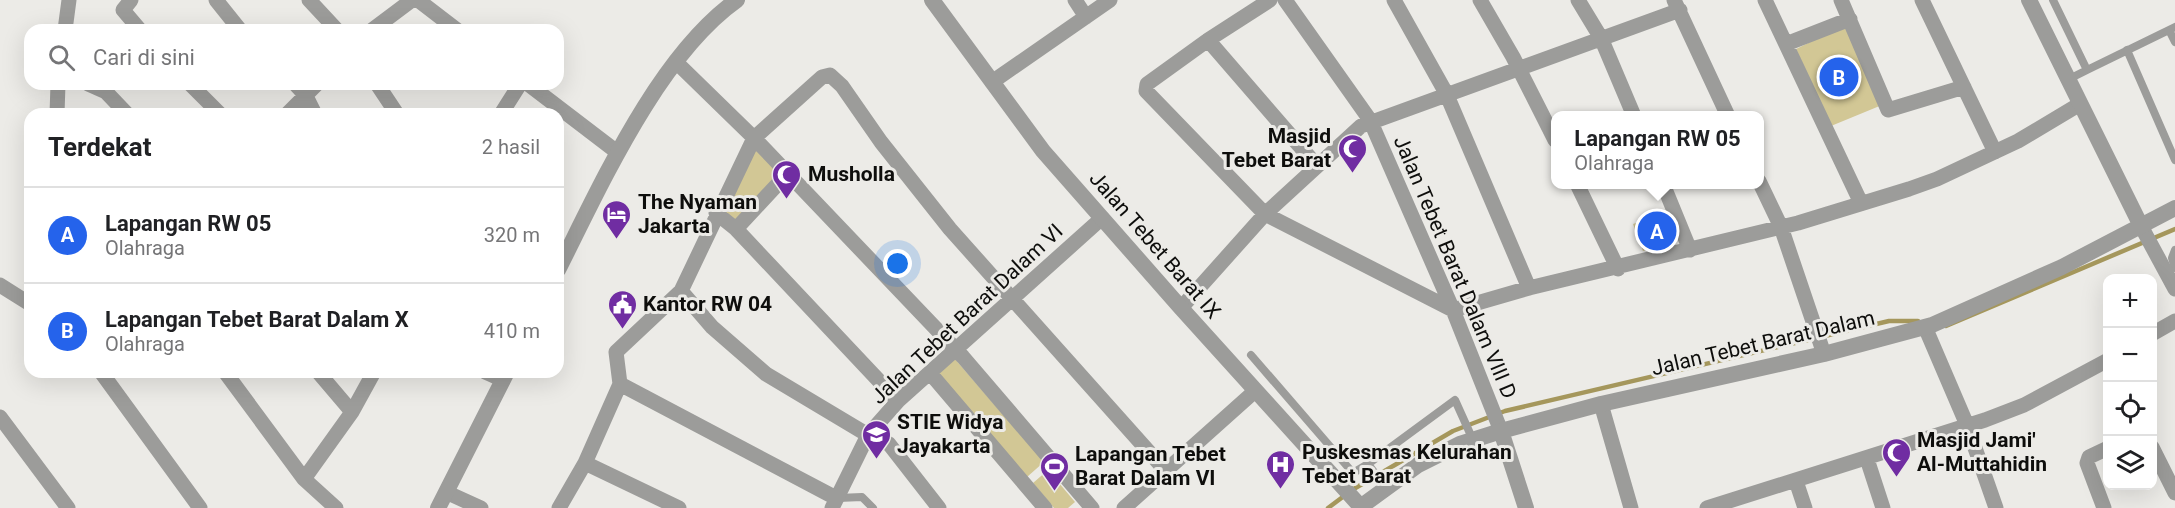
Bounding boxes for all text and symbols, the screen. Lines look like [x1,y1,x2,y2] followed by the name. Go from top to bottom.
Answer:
[24,24,564,90] search box
[45,41,78,74] icon: search
[93,45,195,70] text: Cari di sini
[1820,54,1858,100] pin: B
[1551,111,1764,189] popup
[1222,124,1331,172] place label: Masjid Tebet Barat
[1574,126,1741,151] text: Lapangan RW 05
[48,132,152,162] text: Terdekat
[1336,132,1368,174] mosque icon: Masjid Tebet Barat
[1389,132,1521,402] street label: Jalan Tebet Barat Dalam VIII D
[482,135,540,159] text: 2 hasil
[1574,151,1654,175] text: Olahraga
[771,158,803,200] mosque icon: Musholla
[808,162,895,186] place label: Musholla
[1084,166,1226,324] street label: Jalan Tebet Barat IX
[638,190,757,238] place label: The Nyaman Jakarta
[601,198,633,240] hotel icon: The Nyaman Jakarta
[1638,208,1676,254] pin: A
[105,211,271,236] text: Lapangan RW 05
[866,219,1068,409] street label: Jalan Tebet Barat Dalam VI
[61,223,74,247] text: A
[484,223,540,247] text: 320 m
[105,236,185,260] text: Olahraga
[883,249,912,278] your location
[2103,274,2157,490] map controls
[2103,274,2157,328] button: +
[606,288,638,330] public building icon: Kantor RW 04
[643,292,772,316] place label: Kantor RW 04
[1649,306,1877,380] street label: Jalan Tebet Barat Dalam
[105,307,409,332] text: Lapangan Tebet Barat Dalam X
[61,319,74,343] text: B
[484,319,540,343] text: 410 m
[2103,328,2157,382] button: −
[105,332,185,356] text: Olahraga
[2103,382,2157,436] button: locate
[897,410,1004,458] place label: STIE Widya Jayakarta
[860,418,892,460] school or university icon: STIE Widya Jayakarta
[1917,428,2047,476] place label: Masjid Jami' Al-Muttahidin
[1880,436,1912,478] mosque icon: Masjid Jami' Al-Muttahidin
[2103,436,2157,490] button: layers
[1302,440,1512,488] place label: Puskesmas Kelurahan Tebet Barat
[1075,442,1226,490] place label: Lapangan Tebet Barat Dalam VI
[1265,448,1297,490] hospital icon: Puskesmas Kelurahan Tebet Barat
[1038,450,1070,492] sports icon: Lapangan Tebet Barat Dalam VI

